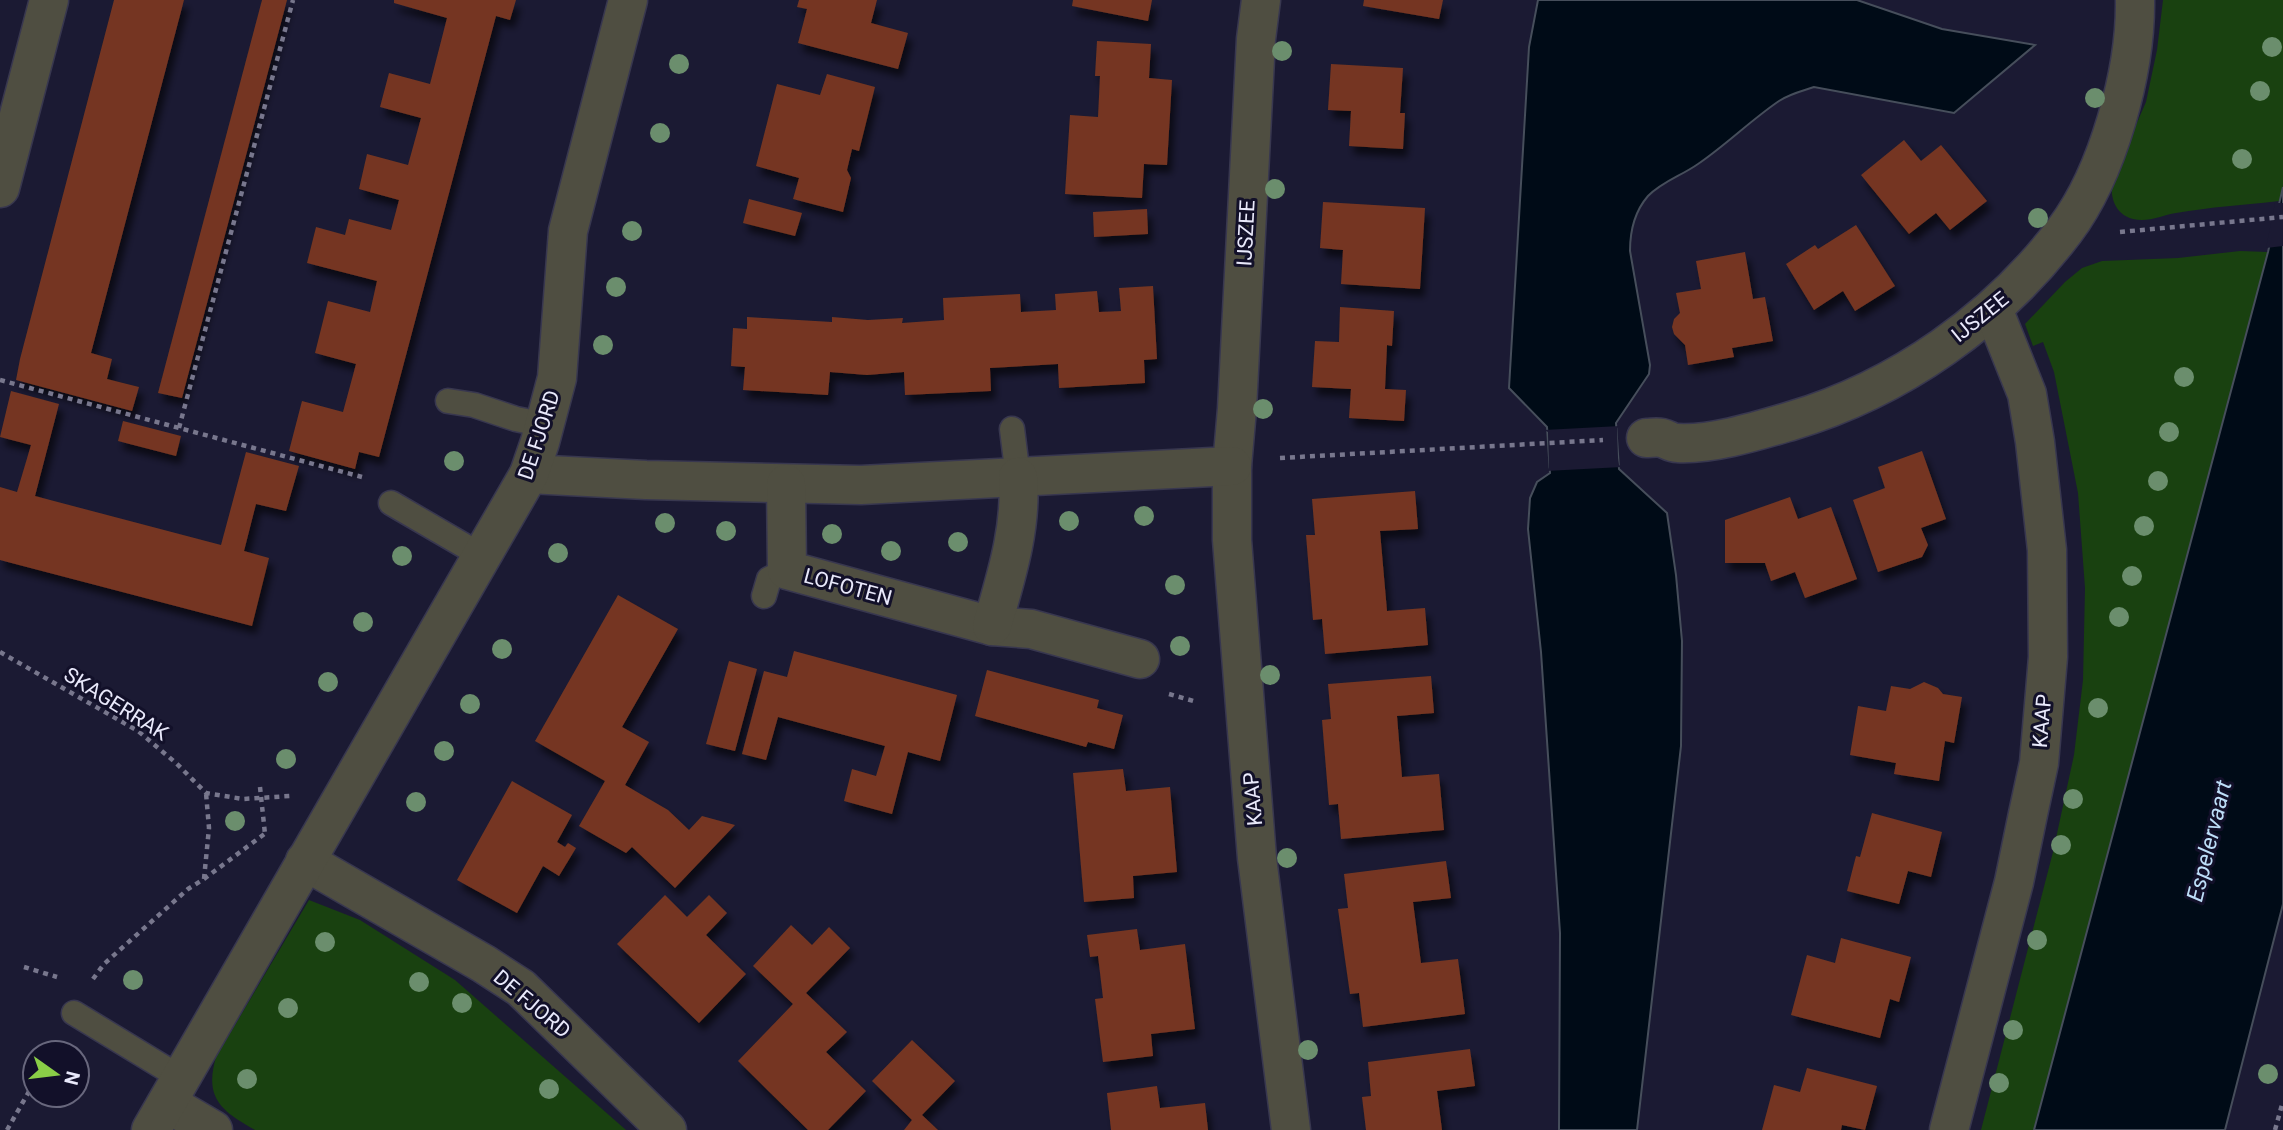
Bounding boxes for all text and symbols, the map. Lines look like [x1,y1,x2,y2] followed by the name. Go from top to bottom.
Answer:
[1232,199,1260,267] street label: IJSZEE
[1947,287,2013,347] street label: IJSZEE
[513,387,565,483] street label: DE FJORD
[801,564,895,610] street label: LOFOTEN
[60,662,173,746] street label: SKAGERRAK
[2028,693,2056,749] street label: KAAP
[1239,771,1267,827] street label: KAAP
[2181,777,2238,904] water label: Espelervaart
[489,965,575,1043] street label: DE FJORD
[21,1039,91,1109] north arrow
[59,1069,85,1087] text: N

